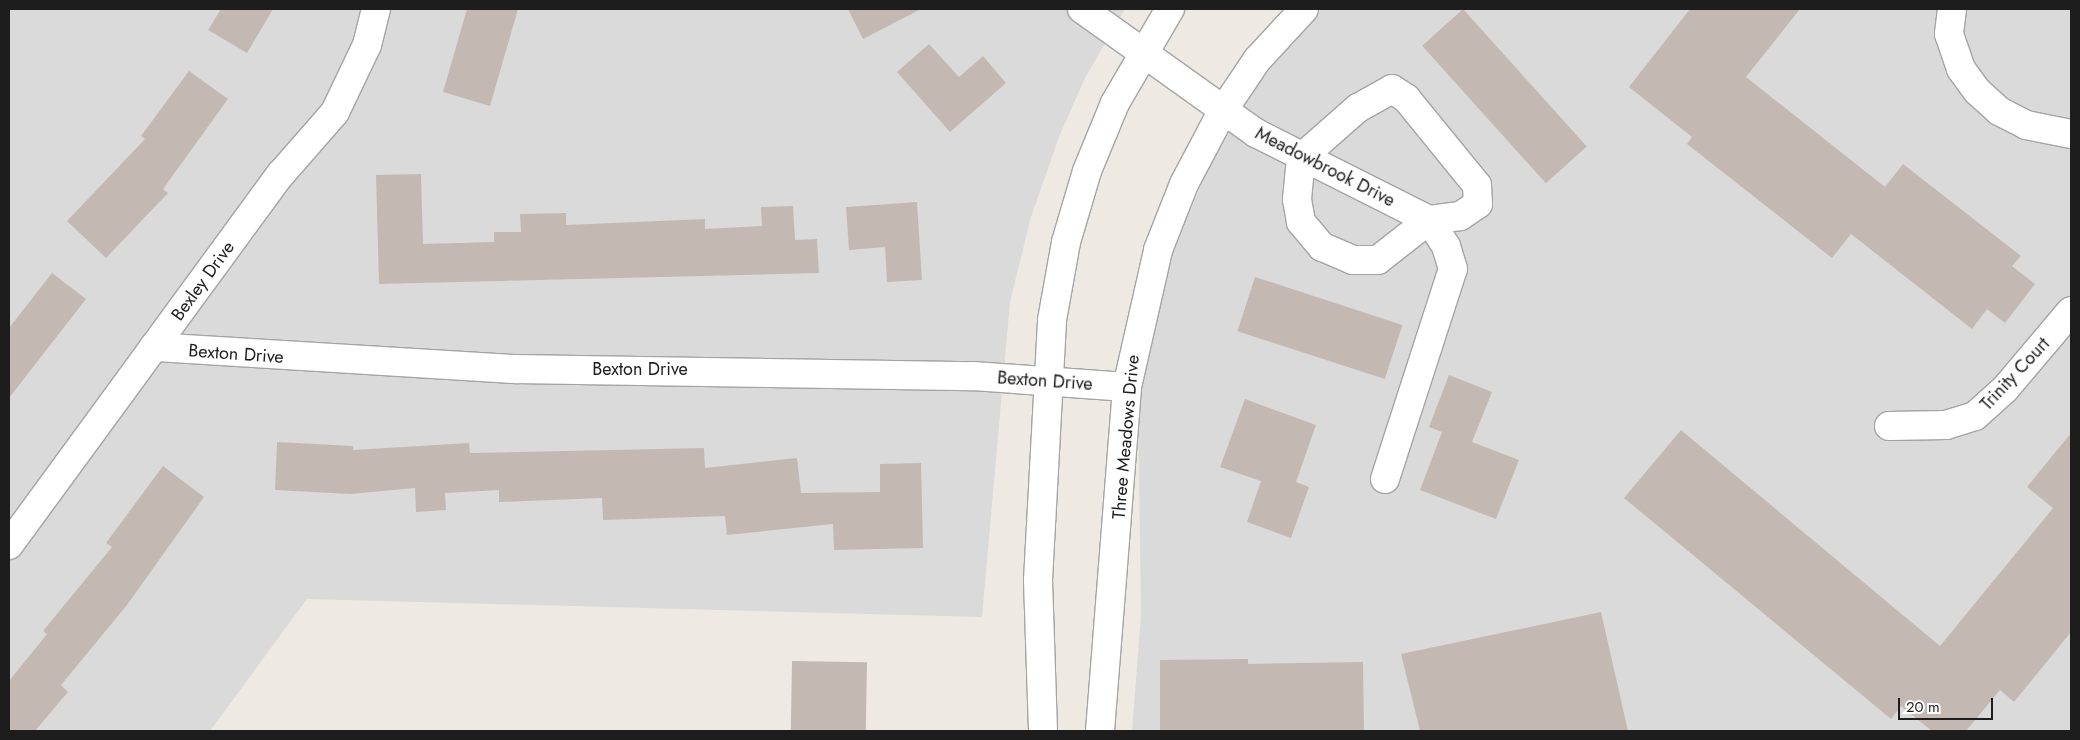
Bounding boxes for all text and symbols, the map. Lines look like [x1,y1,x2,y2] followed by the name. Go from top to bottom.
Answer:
[1252,122,1398,212] street label: Meadowbrook Drive
[167,237,239,325] street label: Bexley Drive
[1976,333,2054,415] street label: Trinity Court
[188,340,284,368] street label: Bexton Drive
[1108,354,1144,520] street label: Three Meadows Drive
[592,358,688,380] street label: Bexton Drive
[997,367,1093,395] street label: Bexton Drive
[1900,688,1995,720] scale bar
[1906,696,1940,718] text: 20 m

